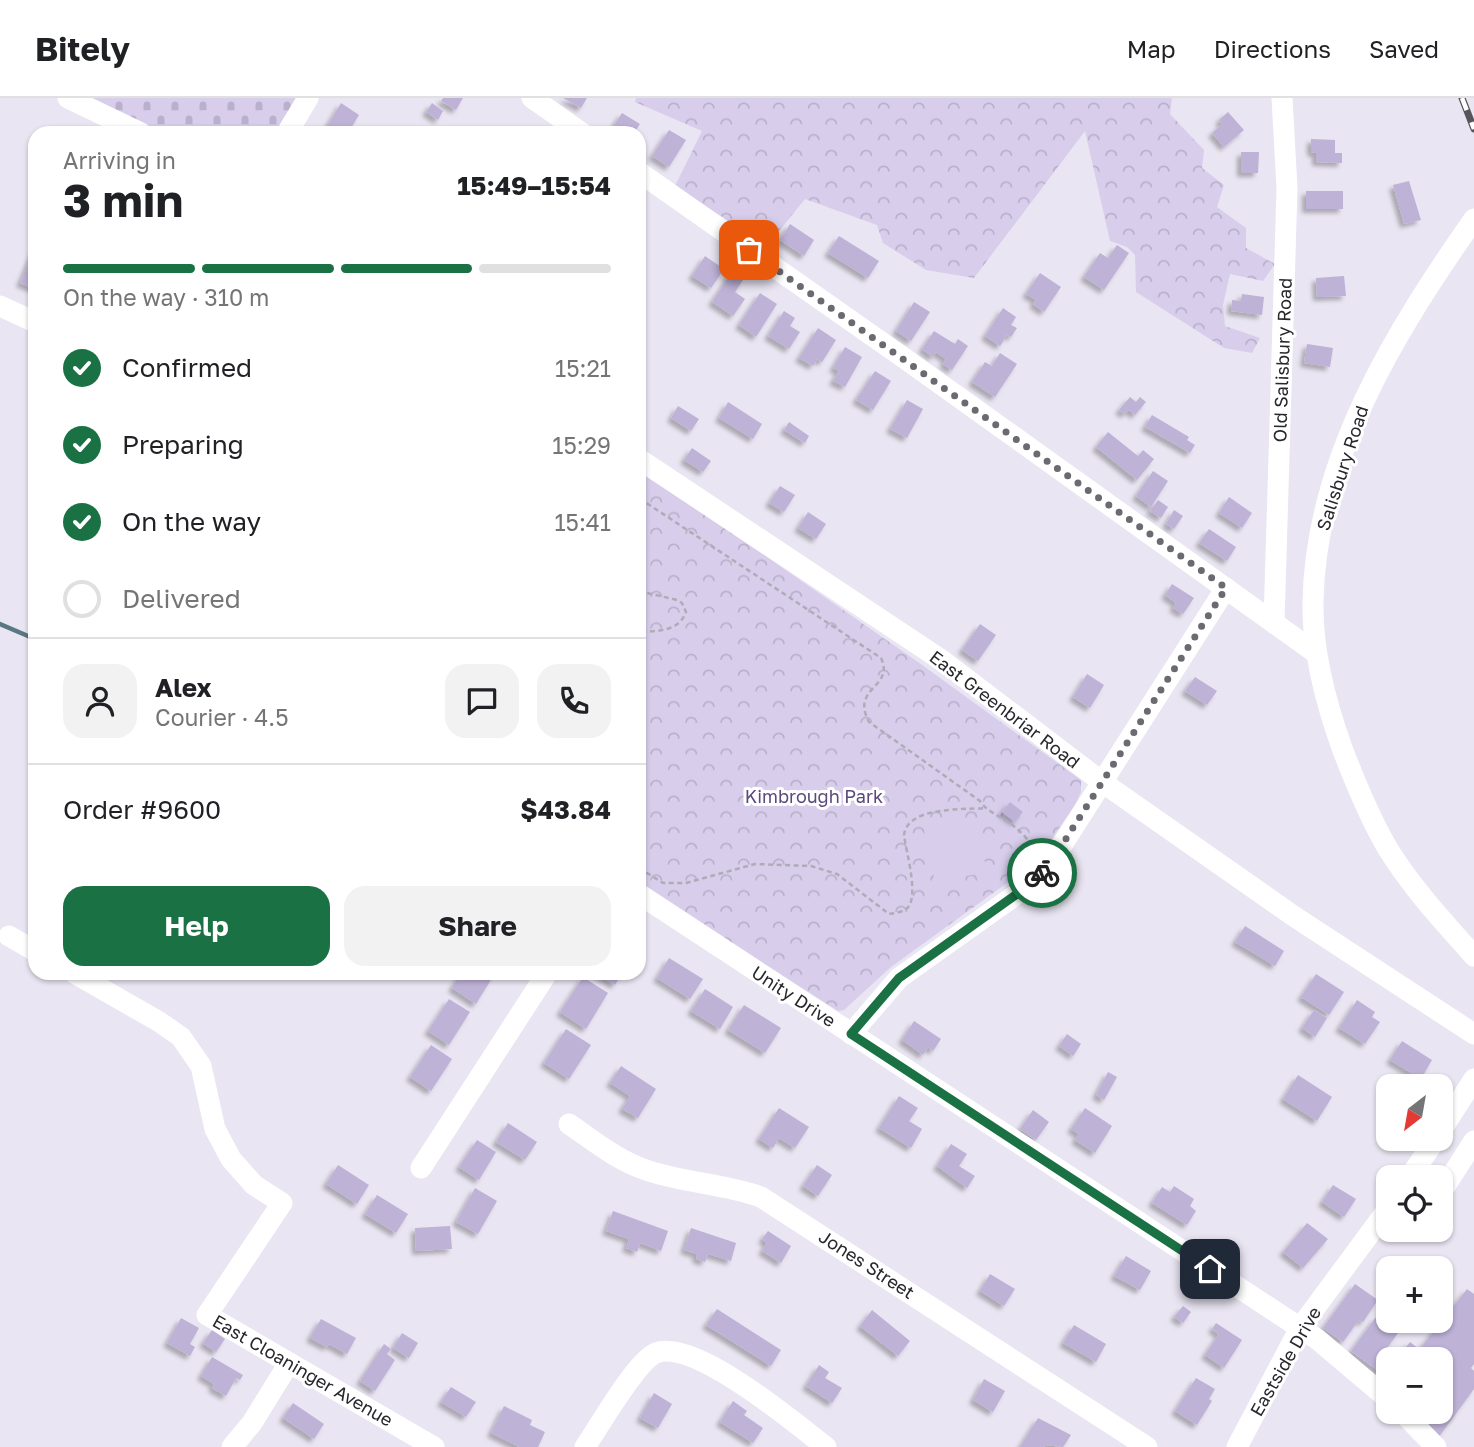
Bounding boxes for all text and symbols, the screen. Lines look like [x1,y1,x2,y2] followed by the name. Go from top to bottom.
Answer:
[35,29,130,68] text: Bitely
[1127,34,1176,63] text: Map
[1214,34,1331,63] text: Directions
[1369,34,1439,63] text: Saved
[63,146,176,174] text: Arriving in
[457,170,611,201] text: 15:49–15:54
[63,172,183,227] text: 3 min
[719,220,779,280] pin
[730,231,768,269] icon: bag
[1268,277,1296,443] street label: Old Salisbury Road
[63,283,269,311] text: On the way · 310 m
[63,349,101,387] icon: check
[122,352,252,383] text: Confirmed
[555,354,611,382] text: 15:21
[1311,403,1373,533] street label: Salisbury Road
[63,426,101,464] icon: check
[122,429,244,460] text: Preparing
[552,431,611,459] text: 15:29
[63,503,101,541] icon: check
[122,506,261,537] text: On the way
[554,508,611,536] text: 15:41
[122,583,241,614] text: Delivered
[926,645,1084,773] street label: East Greenbriar Road
[63,664,137,738] button: person
[445,664,519,738] button: chat
[537,664,611,738] button: phone
[155,672,212,703] text: Alex
[155,703,288,731] text: Courier · 4.5
[745,785,883,807] park label: Kimbrough Park
[63,794,221,825] text: Order #9600
[520,794,611,825] text: $43.84
[1007,838,1077,908] courier
[1023,854,1061,892] icon: bike
[63,886,330,966] button: Help
[344,886,611,966] button: Share
[748,961,840,1031] street label: Unity Drive
[1376,1074,1452,1152] north arrow
[1376,1074,1453,1424] map controls
[1376,1165,1453,1242] button: locate
[815,1225,919,1303] street label: Jones Street
[1180,1239,1240,1299] pin
[1191,1250,1229,1288] icon: home
[1376,1256,1453,1333] button: +
[1245,1302,1325,1420] street label: Eastside Drive
[209,1309,397,1431] street label: East Cloaninger Avenue
[1376,1347,1453,1424] button: −

